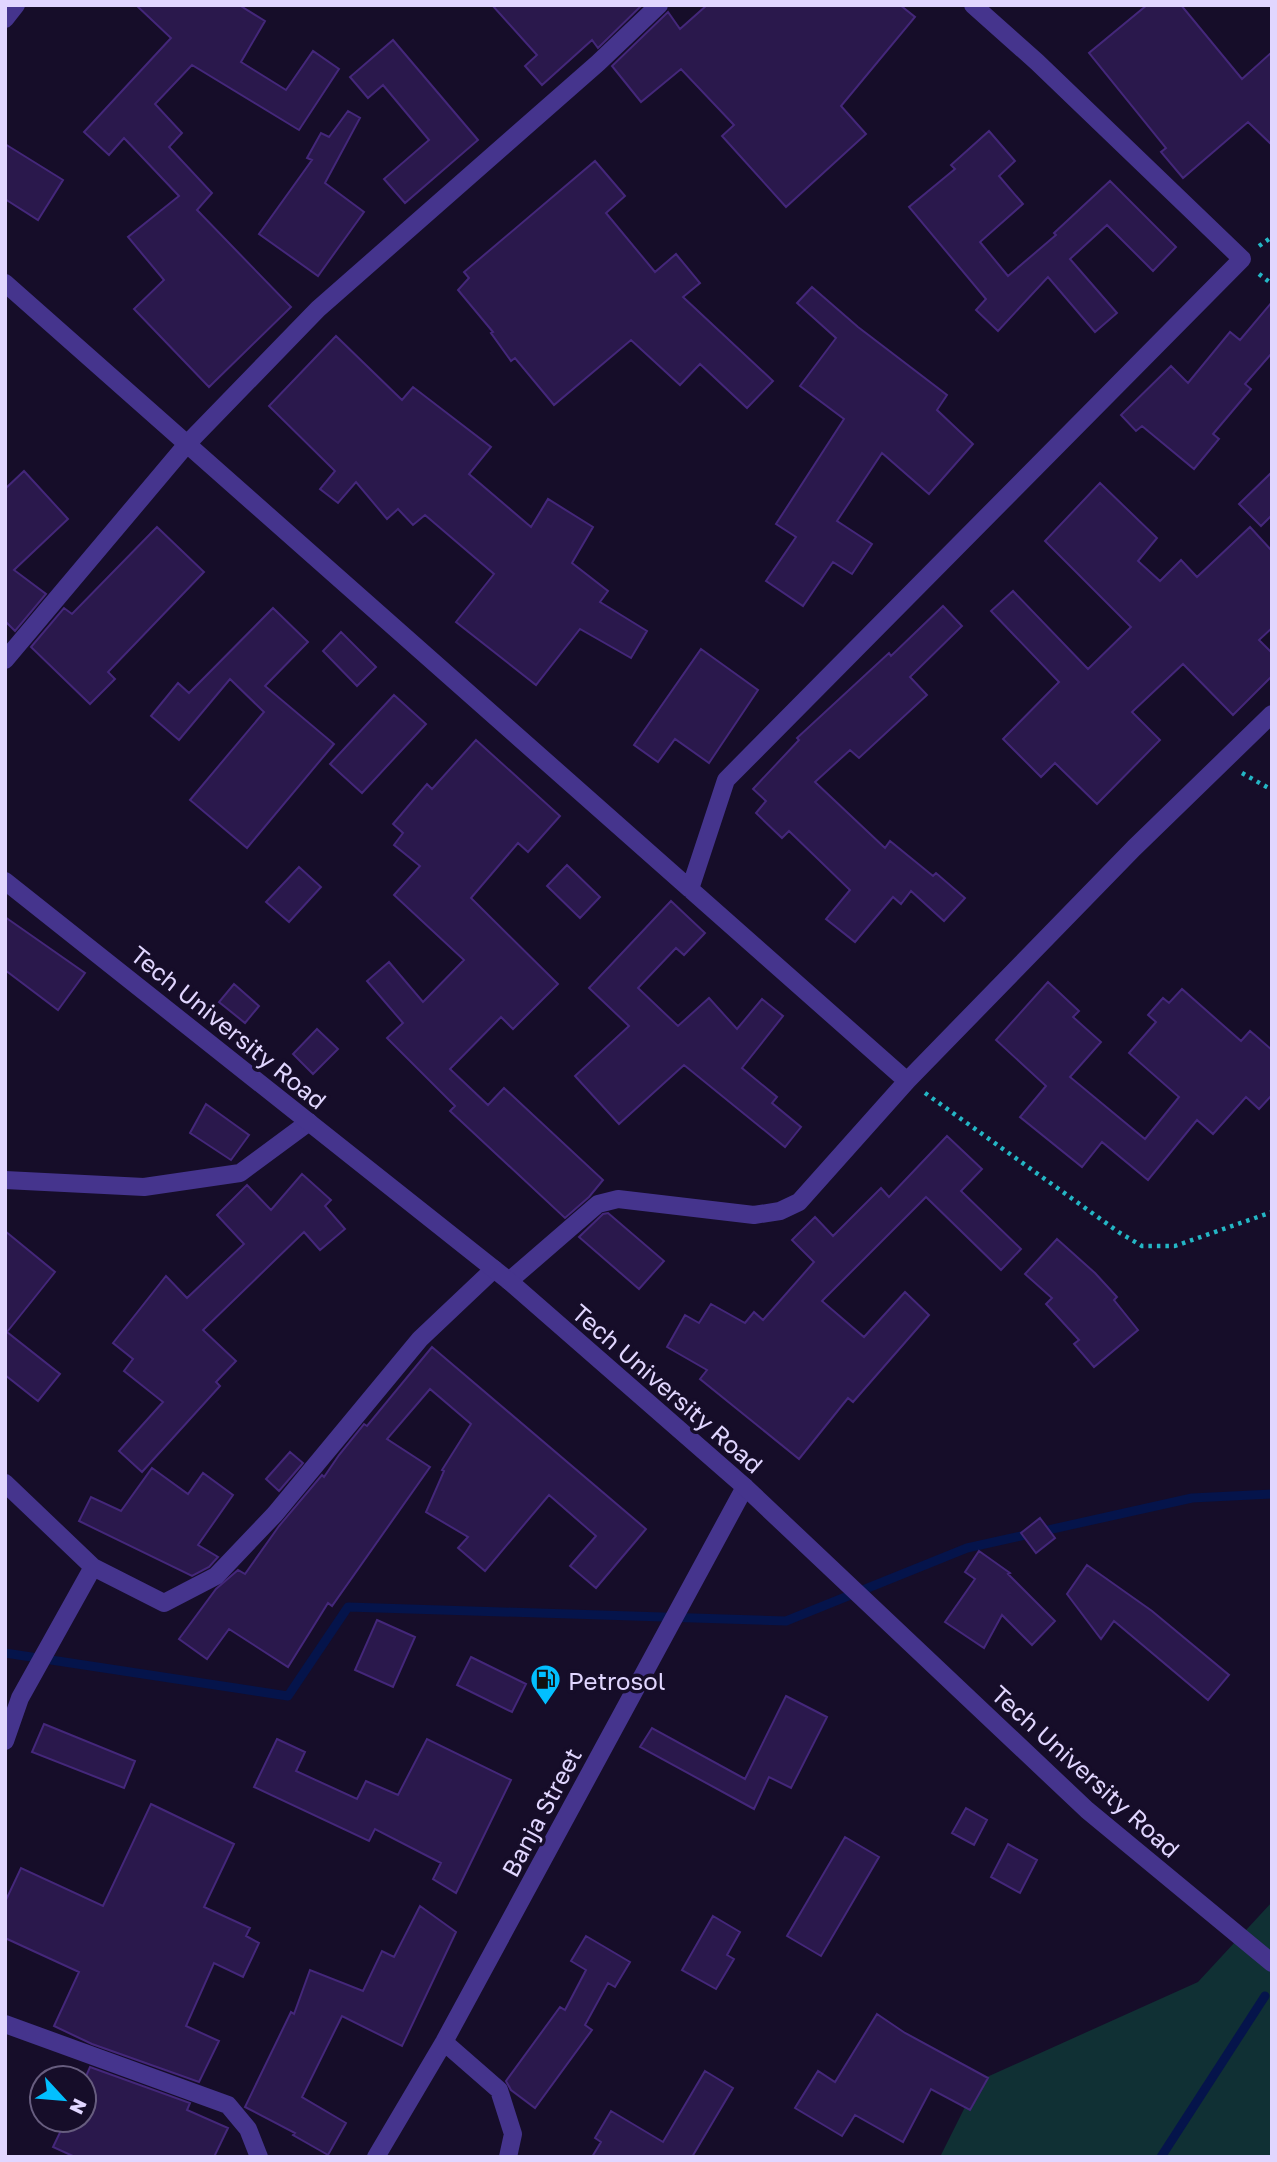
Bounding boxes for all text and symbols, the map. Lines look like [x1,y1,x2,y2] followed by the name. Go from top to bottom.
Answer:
[125,939,333,1115] street label: Tech University Road
[567,1297,769,1479] street label: Tech University Road
[528,1663,562,1707] fuel station icon: Petrosol
[568,1666,665,1695] place label: Petrosol
[986,1679,1186,1863] street label: Tech University Road
[495,1743,587,1881] street label: Banja Street
[28,2064,98,2134] north arrow
[65,2095,92,2118] text: N

